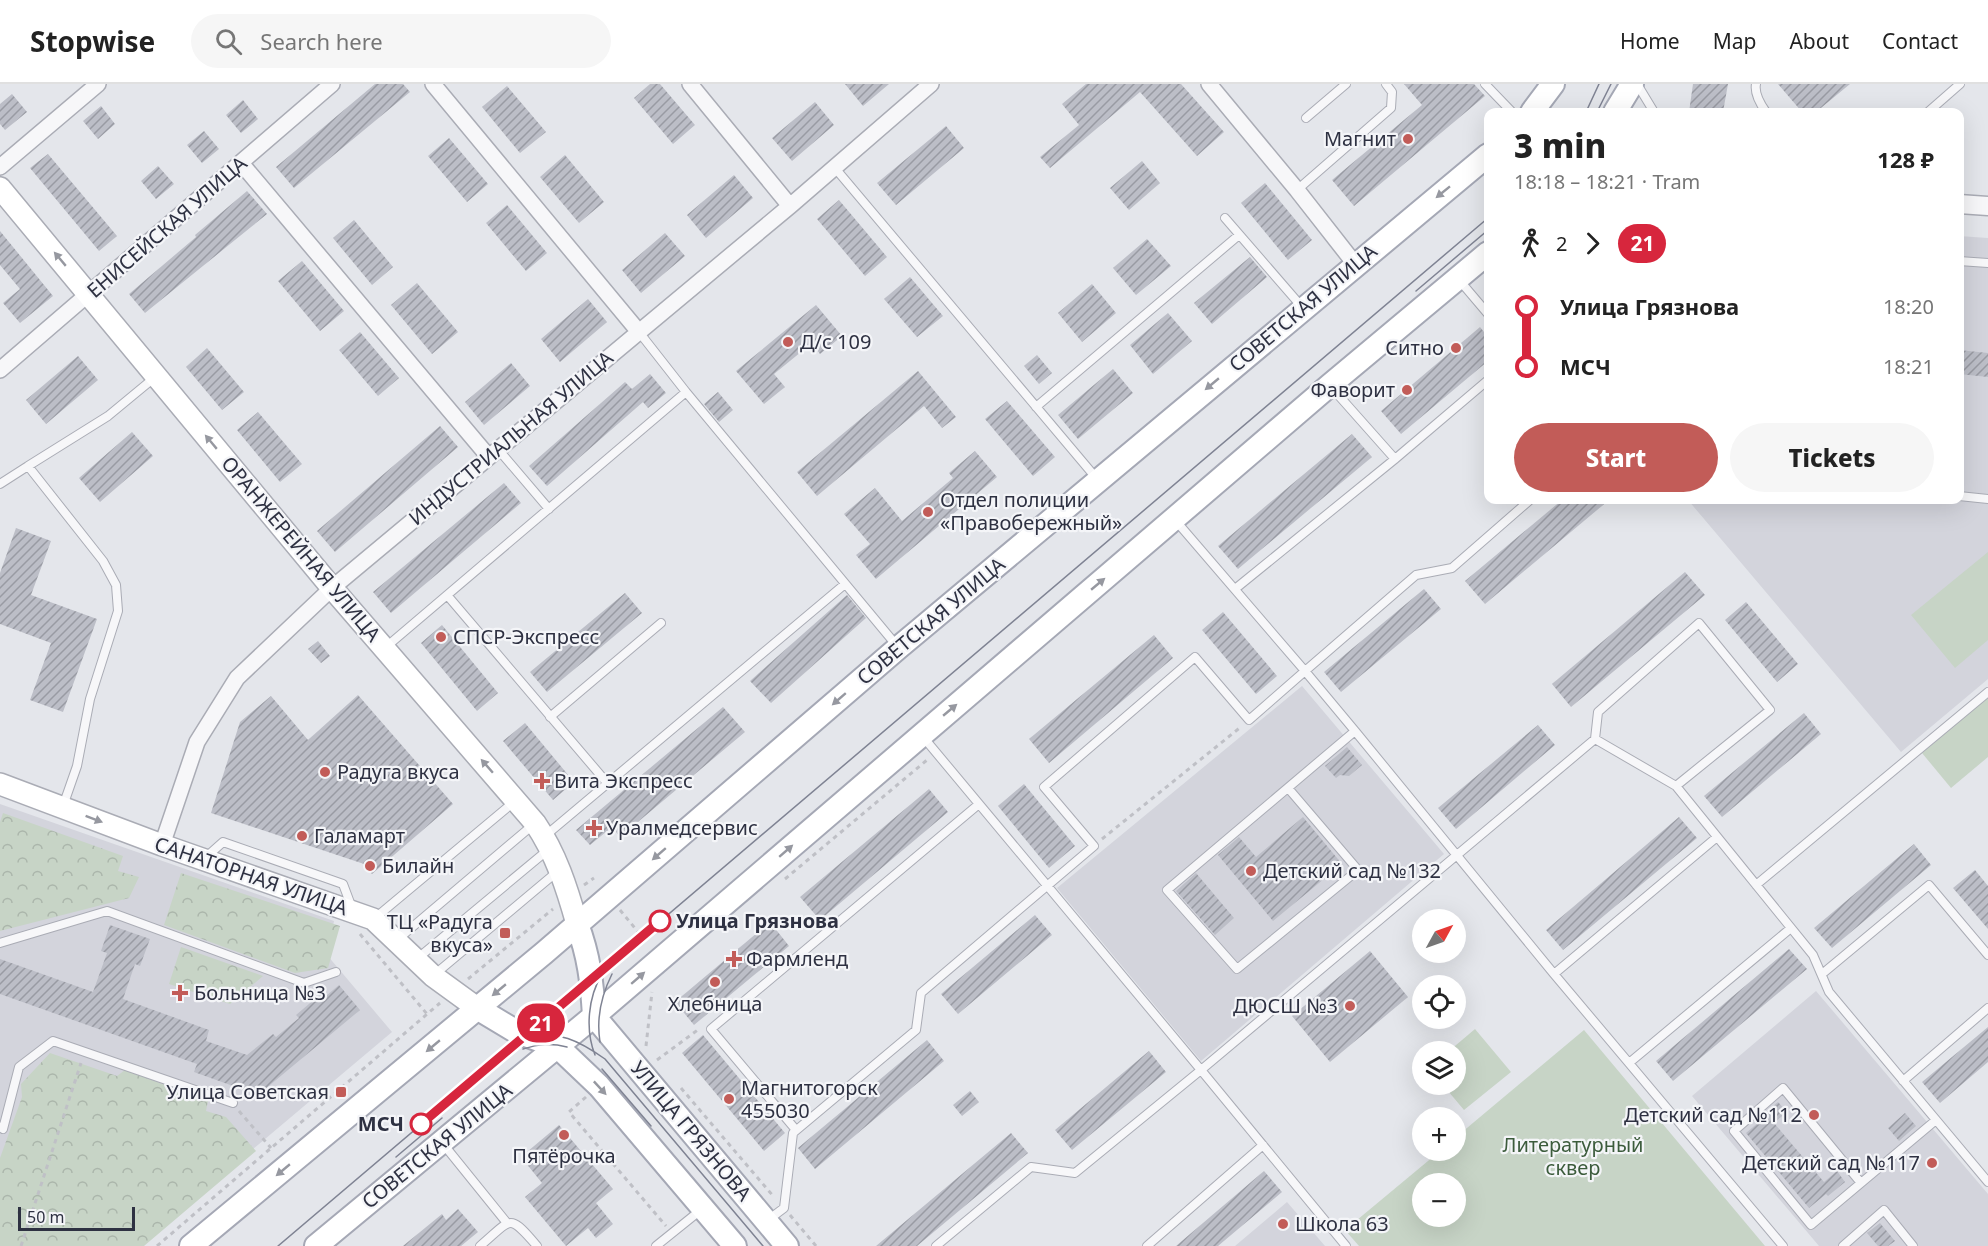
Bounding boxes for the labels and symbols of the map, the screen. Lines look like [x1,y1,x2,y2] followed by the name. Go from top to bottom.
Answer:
[1324,125,1396,152] place label: Магнит
[1401,132,1415,146] marker: Магнит
[81,150,252,304] street label: ЕНИСЕЙСКАЯ УЛИЦА
[1436,185,1451,198] one-way arrow
[1223,237,1383,378] street label: СОВЕТСКАЯ УЛИЦА
[54,252,67,267] one-way arrow
[800,328,871,355] place label: Д/с 109
[1385,334,1444,361] place label: Ситно
[781,335,795,349] marker: Д/с 109
[1449,341,1463,355] marker: Ситно
[403,344,619,531] street label: ИНДУСТРИАЛЬНАЯ УЛИЦА
[1311,376,1395,403] place label: Фаворит
[1205,377,1220,390] one-way arrow
[1400,383,1414,397] marker: Фаворит
[205,434,218,450] one-way arrow
[216,450,387,647] street label: ОРАНЖЕРЕЙНАЯ УЛИЦА
[940,486,1122,536] place label: Отдел полиции «Правобережный»
[921,505,935,519] marker: Отдел полиции «Правобережный»
[851,550,1011,691] street label: СОВЕТСКАЯ УЛИЦА
[1090,577,1106,590] one-way arrow
[453,623,600,650] place label: СПСР-Экспресс
[434,630,448,644] marker: СПСР-Экспресс
[832,692,847,705] one-way arrow
[942,704,957,717] one-way arrow
[337,758,460,785] place label: Радуга вкуса
[481,759,494,774] one-way arrow
[318,765,332,779] marker: Радуга вкуса
[554,767,693,794] place label: Вита Экспресс
[535,774,549,788] marker: Вита Экспресс
[606,814,758,841] place label: Уралмедсервис
[85,815,103,825] one-way arrow
[587,821,601,835] marker: Уралмедсервис
[314,822,405,849] place label: Галамарт
[295,829,309,843] marker: Галамарт
[151,830,352,921] street label: САНАТОРНАЯ УЛИЦА
[778,845,793,858] one-way arrow
[652,847,667,860] one-way arrow
[382,852,454,879] place label: Билайн
[1263,857,1441,884] place label: Детский сад №132
[363,859,377,873] marker: Билайн
[1244,864,1258,878] marker: Детский сад №132
[676,907,839,934] place label: Улица Грязнова
[387,908,493,958] place label: ТЦ «Радуга вкуса»
[1412,909,1466,963] north arrow
[649,910,671,932] marker: Улица Грязнова
[498,926,512,940] marker: ТЦ «Радуга вкуса»
[746,945,848,972] place label: Фармленд
[727,952,741,966] marker: Фармленд
[631,971,646,985] one-way arrow
[708,975,722,989] marker: Хлебница
[194,979,326,1006] place label: Больница №3
[492,983,507,996] one-way arrow
[171,984,189,1002] marker: Больница №3
[668,990,762,1017] place label: Хлебница
[1233,992,1338,1019] place label: ДЮСШ №3
[1343,999,1357,1013] marker: ДЮСШ №3
[514,1004,568,1042] line badge: 21
[426,1039,441,1052] one-way arrow
[625,1055,758,1206] street label: УЛИЦА ГРЯЗНОВА
[741,1074,878,1124] place label: Магнитогорск 455030
[356,1077,518,1215] street label: СОВЕТСКАЯ УЛИЦА
[166,1078,329,1105] place label: Улица Советская
[593,1080,606,1095] one-way arrow
[334,1085,348,1099] marker: Улица Советская
[722,1092,736,1106] marker: Магнитогорск 455030
[1624,1101,1802,1128] place label: Детский сад №112
[1807,1108,1821,1122] marker: Детский сад №112
[358,1110,404,1137] place label: МСЧ
[410,1113,432,1135] marker: МСЧ
[557,1128,571,1142] marker: Пятёрочка
[1502,1131,1644,1181] park label: Литературный сквер
[512,1142,616,1169] place label: Пятёрочка
[1742,1149,1920,1176] place label: Детский сад №117
[1925,1156,1939,1170] marker: Детский сад №117
[276,1163,291,1176] one-way arrow
[18,1204,135,1232] scale bar
[1295,1210,1389,1237] place label: Школа 63
[1276,1217,1290,1231] marker: Школа 63

